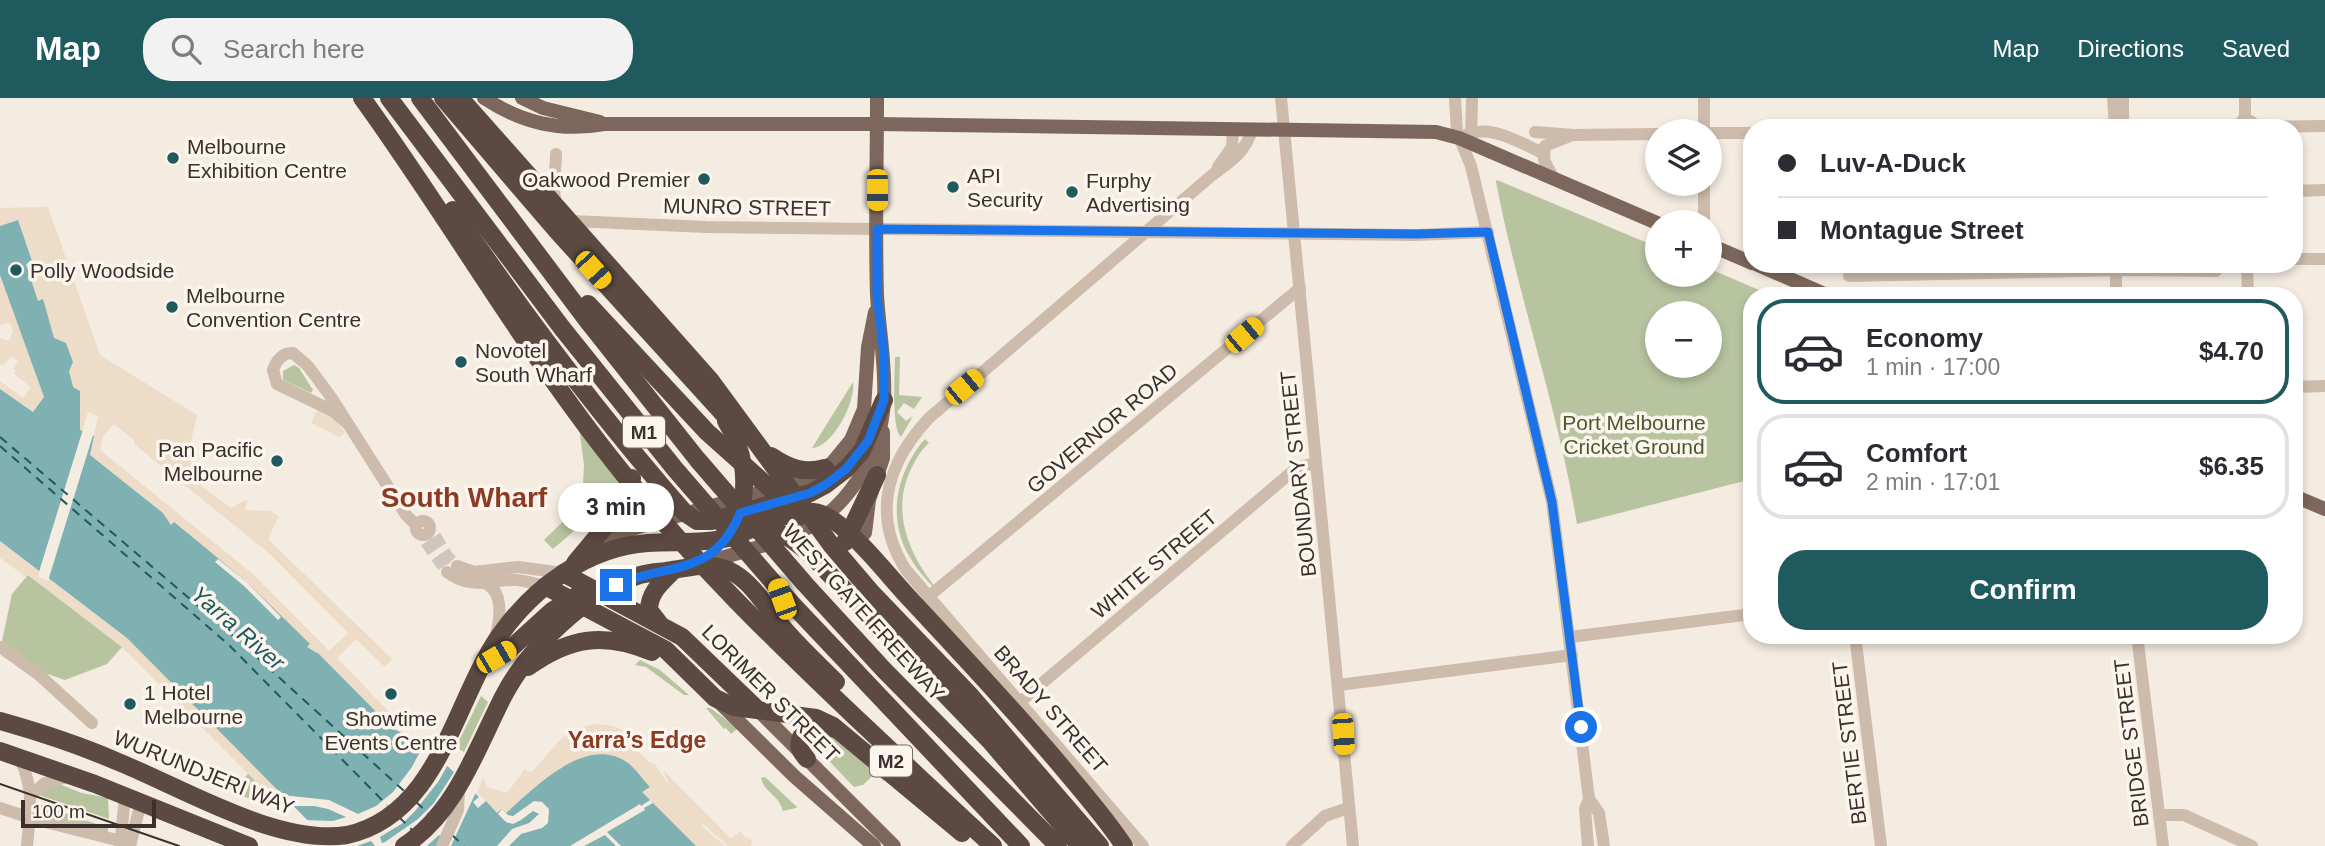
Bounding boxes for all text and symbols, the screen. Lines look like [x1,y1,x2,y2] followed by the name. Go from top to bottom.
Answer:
[143,18,633,81] search box
[35,30,101,67] text: Map
[167,30,205,68] icon: search
[223,34,365,64] text: Search here
[1993,35,2039,62] text: Map
[2077,35,2184,62] text: Directions
[2222,35,2290,62] text: Saved
[1645,119,1722,378] map controls
[1645,119,1722,196] button: layers
[187,135,347,182] place label: Melbourne Exhibition Centre
[1820,148,1966,178] text: Luv-A-Duck
[165,150,181,166] marker: Melbourne Exhibition Centre
[967,164,1043,211] place label: API Security
[522,168,690,191] place label: Oakwood Premier
[867,169,888,211] car
[1086,169,1190,216] place label: Furphy Advertising
[696,171,712,187] marker: Oakwood Premier
[945,179,961,195] marker: API Security
[1064,184,1080,200] marker: Furphy Advertising
[663,194,831,220] street label: MUNRO STREET
[1645,210,1722,287] button: +
[1820,215,2024,245] text: Montague Street
[572,247,615,293] car
[30,259,174,282] place label: Polly Woodside
[8,262,24,278] marker: Polly Woodside
[186,284,361,331] place label: Melbourne Convention Centre
[164,299,180,315] marker: Melbourne Convention Centre
[1645,301,1722,378] button: −
[1222,313,1267,357] car
[1782,320,1845,383] icon: car
[1866,323,1983,353] text: Economy
[2199,336,2264,366] text: $4.70
[475,339,592,386] place label: Novotel South Wharf
[453,354,469,370] marker: Novotel South Wharf
[1866,354,2000,380] text: 1 min · 17:00
[1022,358,1182,498] street label: GOVERNOR ROAD
[942,365,987,409] car
[1276,370,1320,578] street label: BOUNDARY STREET
[1562,411,1706,458] park label: Port Melbourne Cricket Ground
[623,416,665,448] road number: M1
[1782,435,1845,498] icon: car
[158,438,263,485] place label: Pan Pacific Melbourne
[1866,438,1967,468] text: Comfort
[2199,451,2264,481] text: $6.35
[269,453,285,469] marker: Pan Pacific Melbourne
[1866,469,2000,495] text: 2 min · 17:01
[381,482,548,513] district label: South Wharf
[558,484,674,532] callout: 3 min
[586,494,646,520] text: 3 min
[1087,505,1221,623] street label: WHITE STREET
[779,519,949,705] street label: WEST GATE FREEWAY
[1778,550,2268,630] button: Confirm
[600,569,632,601] route end
[765,576,800,622] car
[186,581,291,676] water label: Yarra River
[698,620,844,766] street label: LORIMER STREET
[473,637,520,677] car
[990,641,1112,777] street label: BRADY STREET
[2109,657,2153,828] street label: BRIDGE STREET
[1828,660,1870,826] street label: BERTIE STREET
[144,681,243,728] place label: 1 Hotel Melbourne
[383,686,399,702] marker: Showtime Events Centre
[122,696,138,712] marker: 1 Hotel Melbourne
[324,707,458,754] place label: Showtime Events Centre
[1565,711,1597,743] route start
[1332,712,1355,756] car
[110,725,298,819] street label: WURUNDJERI WAY
[568,727,706,753] district label: Yarra’s Edge
[870,746,912,776] road number: M2
[21,797,156,829] scale bar
[32,801,85,822] text: 100 m

